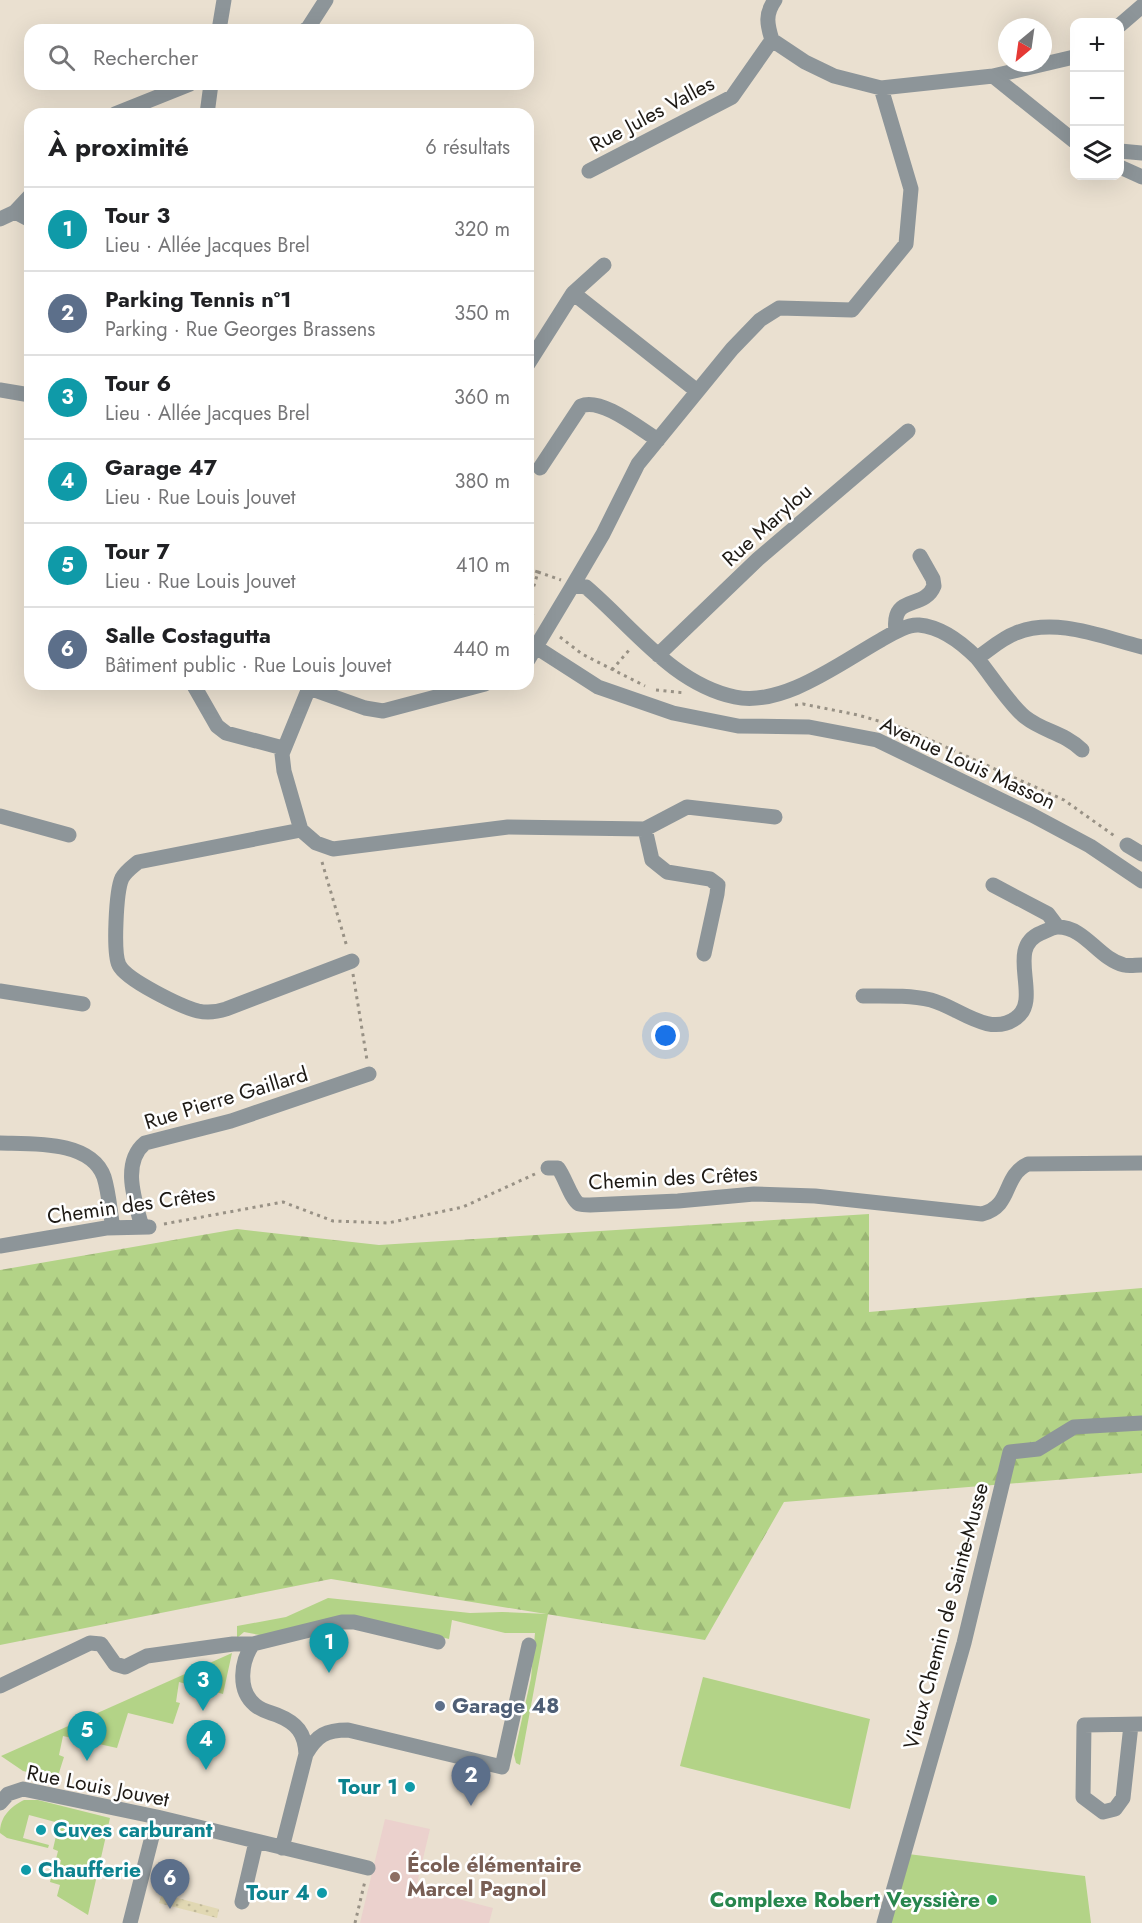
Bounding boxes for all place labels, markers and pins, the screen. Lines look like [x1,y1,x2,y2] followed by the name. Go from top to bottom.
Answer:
[310,1624,348,1673] pin: 1
[184,1662,222,1711] pin: 3
[452,1691,559,1721] place label: Garage 48
[433,1699,447,1713] marker: Garage 48
[68,1712,106,1761] pin: 5
[186,1720,226,1770] pin: 4
[452,1756,490,1806] pin: 2
[338,1772,398,1802] place label: Tour 1
[403,1780,417,1794] marker: Tour 1
[53,1815,213,1845] place label: Cuves carburant
[34,1823,48,1837] marker: Cuves carburant
[407,1850,582,1904] place label: École élémentaire Marcel Pagnol
[38,1855,141,1885] place label: Chaufferie
[150,1860,190,1909] pin: 6
[19,1863,33,1877] marker: Chaufferie
[388,1870,402,1884] marker: École élémentaire Marcel Pagnol
[246,1878,310,1908] place label: Tour 4
[710,1885,980,1915] place label: Complexe Robert Veyssière
[315,1886,329,1900] marker: Tour 4
[985,1893,999,1907] marker: Complexe Robert Veyssière

